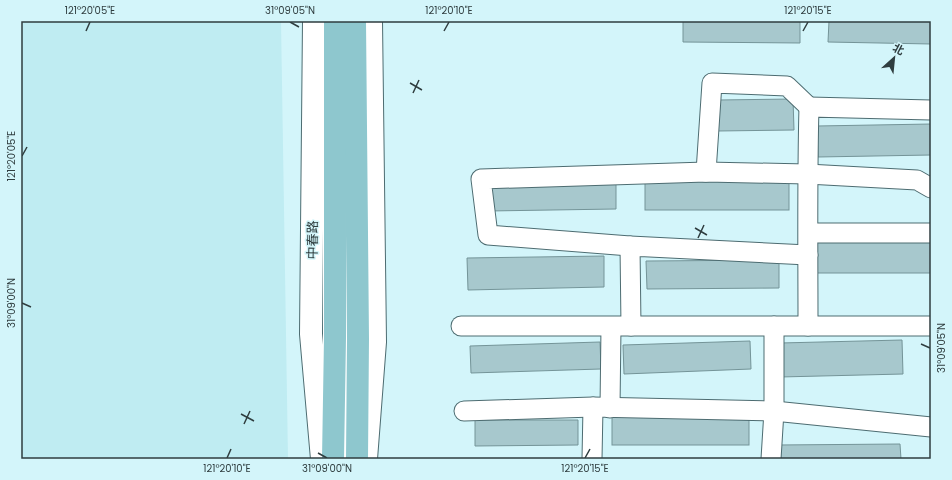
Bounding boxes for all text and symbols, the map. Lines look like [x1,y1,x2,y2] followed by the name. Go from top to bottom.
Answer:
[65,3,115,18] text: 121°20'05"E
[265,3,315,18] text: 31°09'05"N
[425,3,473,18] text: 121°20'10"E
[784,3,832,18] text: 121°20'15"E
[874,38,914,78] north arrow
[890,39,907,59] text: 北
[4,131,19,181] text: 121°20'05"E
[303,220,322,260] street label: 中春路
[4,278,19,328] text: 31°09'00"N
[934,323,949,373] text: 31°09'05"N
[203,461,251,476] text: 121°20'10"E
[302,461,352,476] text: 31°09'00"N
[561,461,609,476] text: 121°20'15"E

